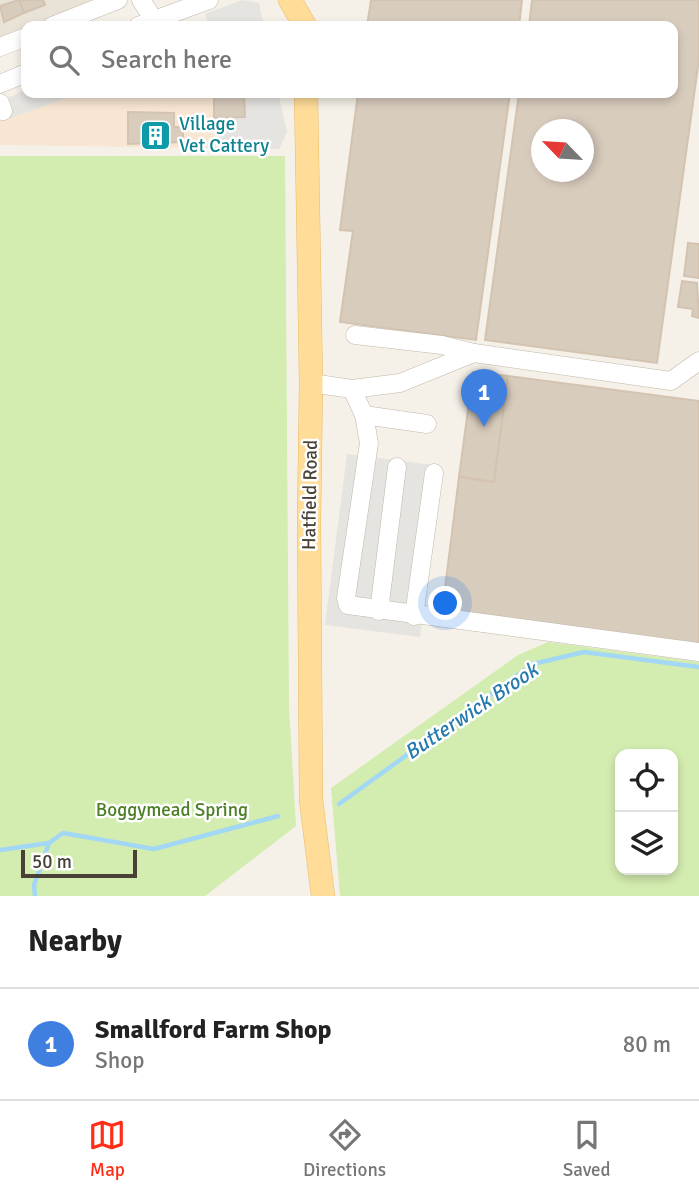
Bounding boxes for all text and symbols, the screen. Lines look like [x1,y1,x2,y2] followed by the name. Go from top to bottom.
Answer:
[21,21,678,98] search box
[45,41,83,79] icon: search
[101,44,232,76] text: Search here
[179,112,269,158] place label: Village Vet Cattery
[139,118,173,152] building icon: Village Vet Cattery
[531,119,594,182] north arrow
[461,369,507,427] pin: 1
[297,440,323,550] street label: Hatfield Road
[428,586,462,620] your location
[399,655,545,765] water label: Butterwick Brook
[615,749,678,875] map controls
[615,749,678,812] button: locate
[96,798,248,822] park label: Boggymead Spring
[615,812,678,875] button: layers
[21,847,136,879] scale bar
[32,850,72,874] text: 50 m
[28,923,122,960] text: Nearby
[95,1014,332,1046] text: Smallford Farm Shop
[45,1030,57,1059] text: 1
[623,1030,671,1059] text: 80 m
[95,1046,144,1075] text: Shop
[88,1116,126,1182] tab: Map
[303,1116,386,1182] tab: Directions
[563,1116,611,1182] tab: Saved

